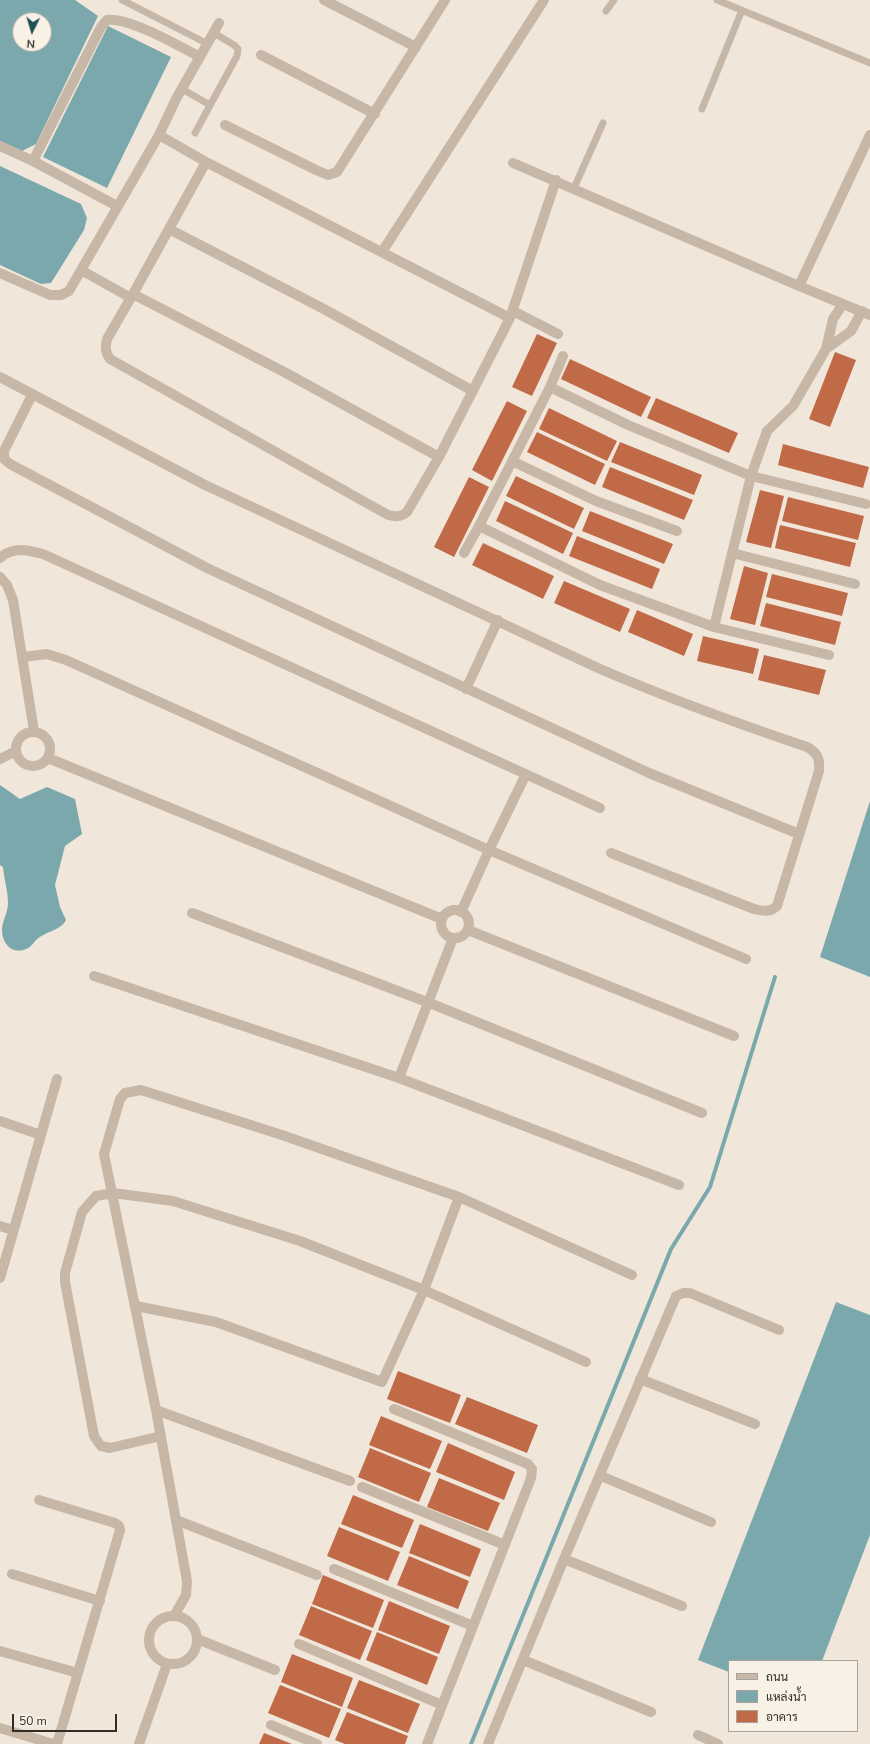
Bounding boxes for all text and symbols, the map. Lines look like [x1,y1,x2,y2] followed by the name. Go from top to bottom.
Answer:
[12,12,52,52] north arrow
[26,36,36,51] text: N
[728,1660,858,1732] legend
[766,1669,788,1685] text: ถนน
[766,1689,806,1705] text: แหล่งน้ำ
[14,1706,119,1732] scale bar
[766,1709,798,1725] text: อาคาร
[19,1713,47,1729] text: 50 m

